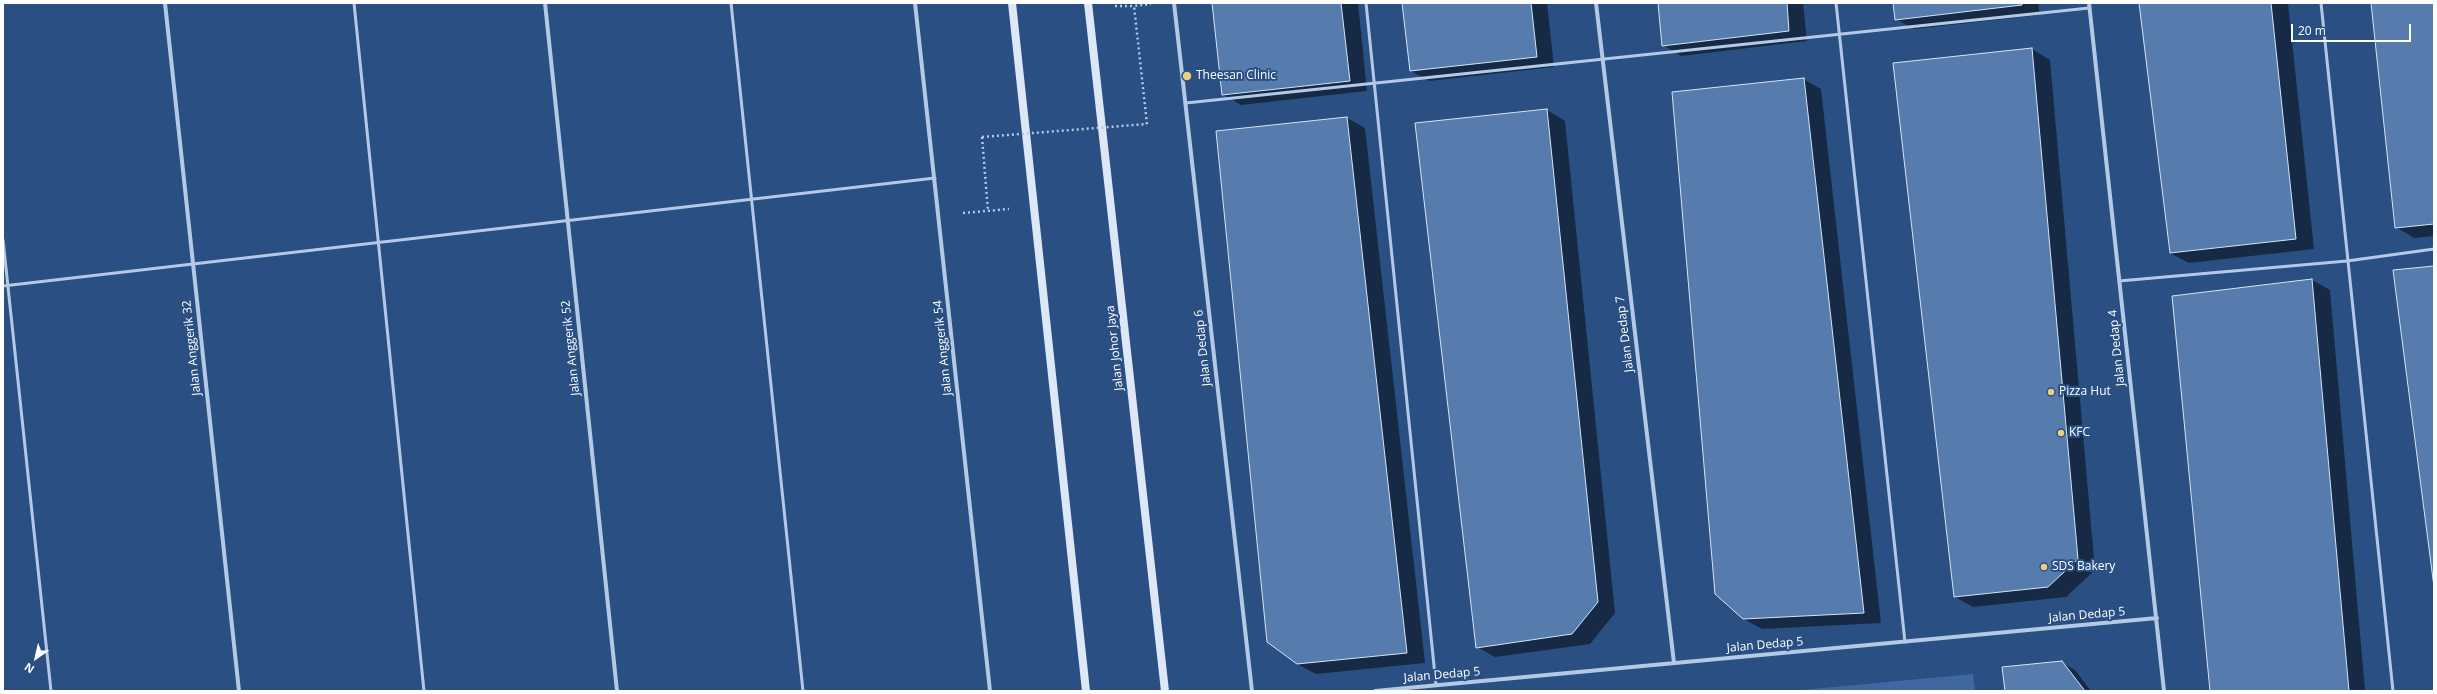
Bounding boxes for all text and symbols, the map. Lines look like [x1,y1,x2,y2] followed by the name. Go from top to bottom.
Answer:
[2293,16,2413,42] scale bar
[2298,22,2326,39] text: 20 m
[1196,69,1276,83] place label: Theesan Clinic
[1181,70,1193,82] marker: Theesan Clinic
[1613,295,1637,373] street label: Jalan Dedap 7
[180,300,204,396] street label: Jalan Anggerik 32
[559,300,583,396] street label: Jalan Anggerik 52
[931,300,955,396] street label: Jalan Anggerik 54
[1103,305,1127,391] street label: Jalan Johor Jaya
[1192,309,1214,387] street label: Jalan Dedap 6
[2106,309,2128,387] street label: Jalan Dedap 4
[2059,385,2111,399] place label: Pizza Hut
[2046,387,2056,397] marker: Pizza Hut
[2069,426,2090,440] place label: KFC
[2056,428,2066,438] marker: KFC
[2052,560,2115,574] place label: SDS Bakery
[2039,562,2049,572] marker: SDS Bakery
[2048,604,2126,626] street label: Jalan Dedap 5
[1726,634,1804,656] street label: Jalan Dedap 5
[16,638,56,678] north arrow
[21,660,37,677] text: N
[1403,664,1481,686] street label: Jalan Dedap 5

